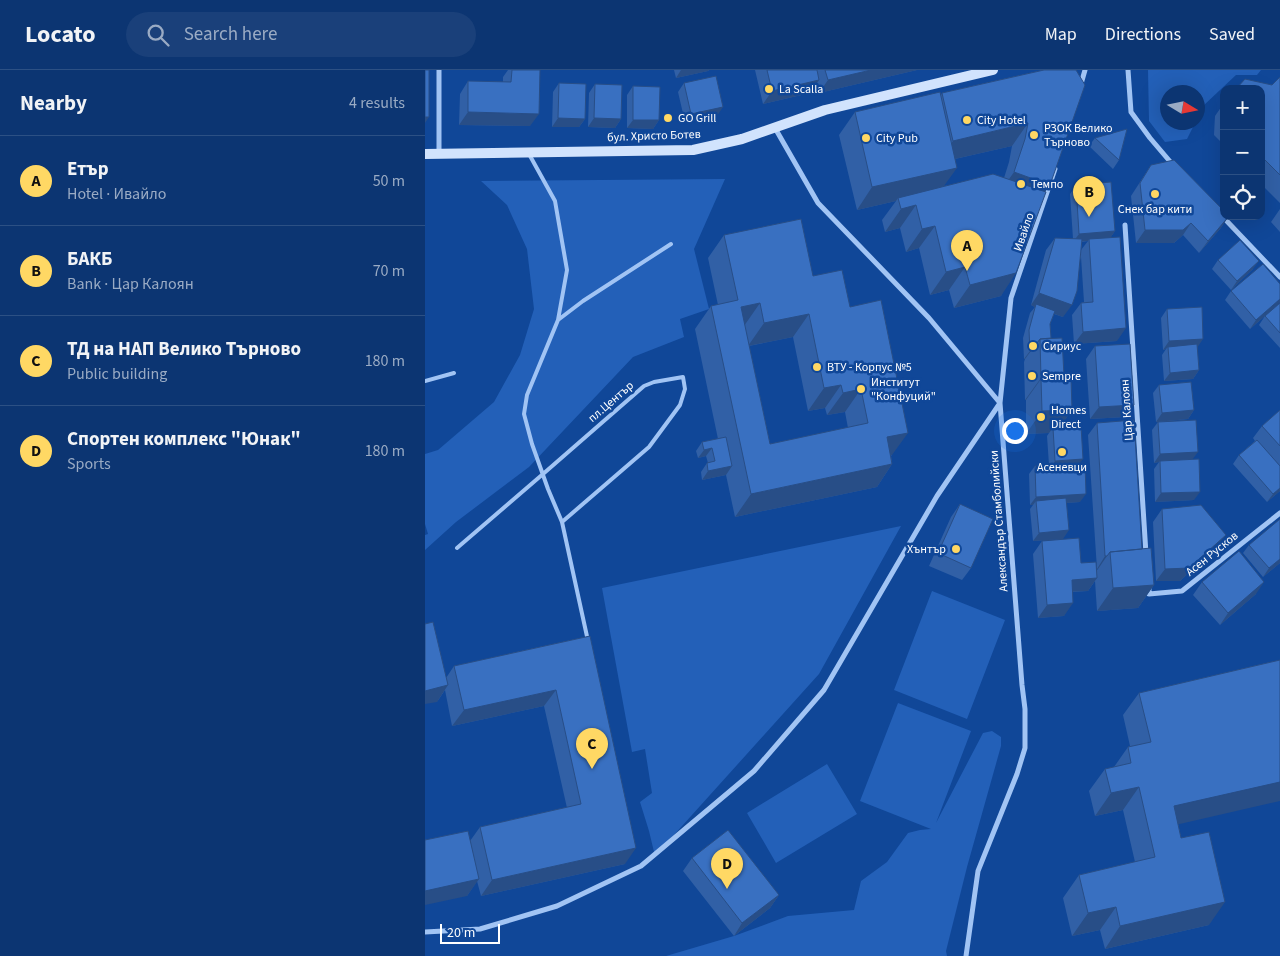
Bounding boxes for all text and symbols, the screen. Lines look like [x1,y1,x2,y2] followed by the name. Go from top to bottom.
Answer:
[126,12,476,57] search box
[25,17,96,52] text: Locato
[144,21,172,49] icon: search
[184,21,277,48] text: Search here
[1045,22,1077,47] text: Map
[1105,22,1181,47] text: Directions
[1209,22,1255,47] text: Saved
[779,81,823,98] place label: La Scalla
[763,83,775,95] marker: La Scalla
[1160,85,1205,130] north arrow
[1220,85,1265,220] map controls
[1220,85,1265,130] button: +
[20,88,87,118] text: Nearby
[349,92,405,114] text: 4 results
[678,110,716,127] place label: GO Grill
[662,112,674,124] marker: GO Grill
[977,112,1026,129] place label: City Hotel
[961,114,973,126] marker: City Hotel
[1044,120,1112,151] place label: РЗОК Велико Търново
[607,126,701,146] street label: бул. Христо Ботев
[1028,129,1040,141] marker: РЗОК Велико Търново
[876,130,918,147] place label: City Pub
[1220,130,1265,175] button: −
[860,132,872,144] marker: City Pub
[67,156,109,183] text: Етър
[31,170,41,192] text: A
[373,170,405,192] text: 50 m
[1220,175,1265,220] button: locate
[1031,176,1063,193] place label: Темпо
[1073,176,1105,217] pin: B
[1015,178,1027,190] marker: Темпо
[67,183,166,205] text: Hotel · Ивайло
[1149,188,1161,200] marker: Снек бар кити
[1118,201,1192,218] place label: Снек бар кити
[1010,210,1038,254] street label: Ивайло
[951,230,983,271] pin: A
[67,246,112,273] text: БАКБ
[31,260,41,282] text: B
[373,260,405,282] text: 70 m
[67,273,194,295] text: Bank · Цар Калоян
[67,336,301,363] text: ТД на НАП Велико Търново
[1043,338,1082,355] place label: Сириус
[1027,340,1039,352] marker: Сириус
[31,350,41,372] text: C
[365,350,405,372] text: 180 m
[827,359,912,376] place label: ВТУ - Корпус №5
[811,361,823,373] marker: ВТУ - Корпус №5
[67,363,167,385] text: Public building
[1042,368,1081,385] place label: Sempre
[1026,370,1038,382] marker: Sempre
[871,374,936,405] place label: Институт "Конфуций"
[584,377,638,427] street label: пл.Център
[1116,379,1138,441] street label: Цар Калоян
[855,383,867,395] marker: Институт "Конфуций"
[1051,402,1086,433] place label: Homes Direct
[1035,411,1047,423] marker: Homes Direct
[1002,418,1028,444] your location
[67,426,301,453] text: Спортен комплекс "Юнак"
[31,440,41,462] text: D
[365,440,405,462] text: 180 m
[1056,446,1068,458] marker: Асеневци
[986,450,1012,592] street label: Александър Стамболийски
[67,453,111,475] text: Sports
[1037,459,1087,476] place label: Асеневци
[1182,528,1242,580] street label: Асен Русков
[907,541,946,558] place label: Хънтър
[950,543,962,555] marker: Хънтър
[576,728,608,769] pin: C
[711,848,743,889] pin: D
[440,921,500,944] scale bar
[447,923,475,943] text: 20 m

